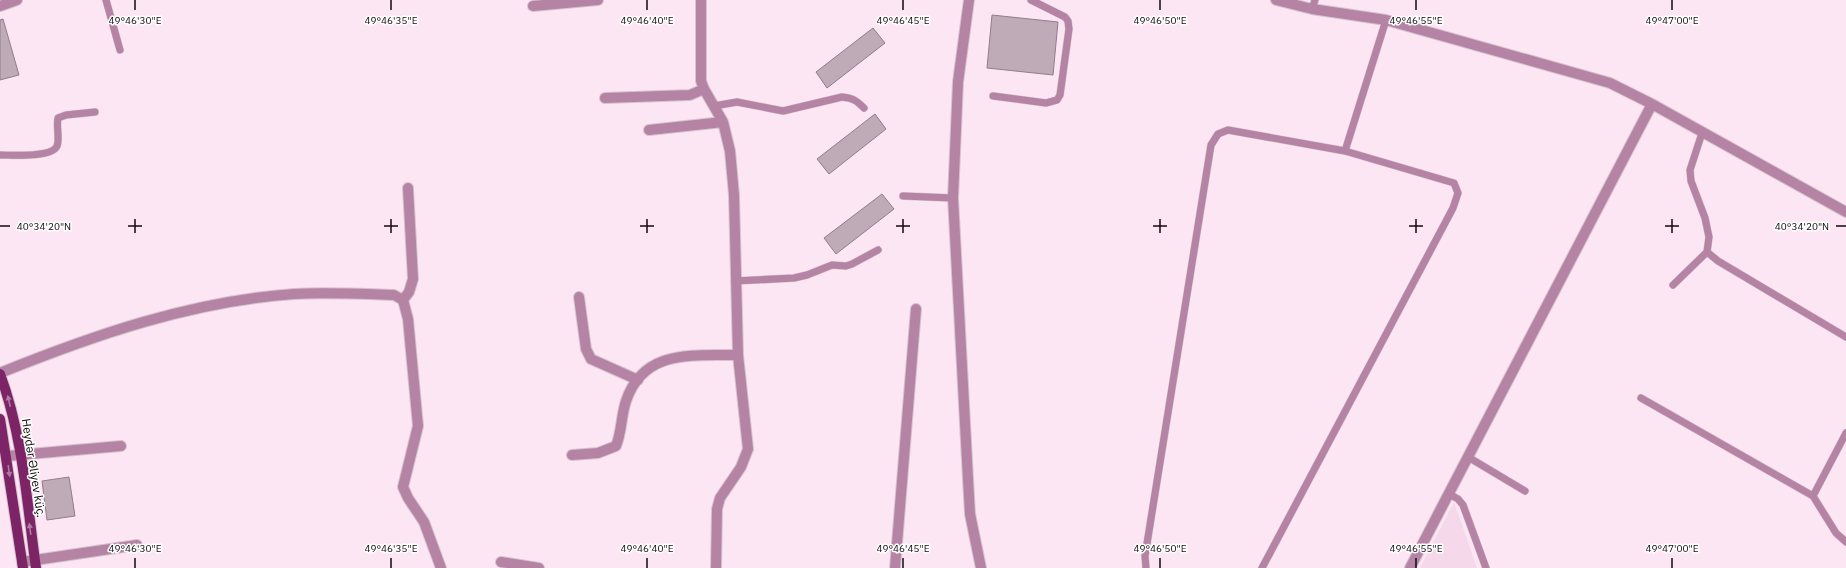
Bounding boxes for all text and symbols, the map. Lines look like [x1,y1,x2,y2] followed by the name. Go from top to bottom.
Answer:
[108,14,162,27] text: 49°46'30"E
[364,14,418,27] text: 49°46'35"E
[620,14,674,27] text: 49°46'40"E
[876,14,930,27] text: 49°46'45"E
[1133,14,1187,27] text: 49°46'50"E
[1389,14,1443,27] text: 49°46'55"E
[1645,14,1699,27] text: 49°47'00"E
[17,220,71,233] text: 40°34'20"N
[1775,220,1829,233] text: 40°34'20"N
[5,395,11,407] one-way arrow
[19,417,49,519] street label: Heydər Əliyev küç.
[6,465,12,477] one-way arrow
[27,523,33,535] one-way arrow
[108,542,162,555] text: 49°46'30"E
[364,542,418,555] text: 49°46'35"E
[620,542,674,555] text: 49°46'40"E
[876,542,930,555] text: 49°46'45"E
[1133,542,1187,555] text: 49°46'50"E
[1389,542,1443,555] text: 49°46'55"E
[1645,542,1699,555] text: 49°47'00"E

